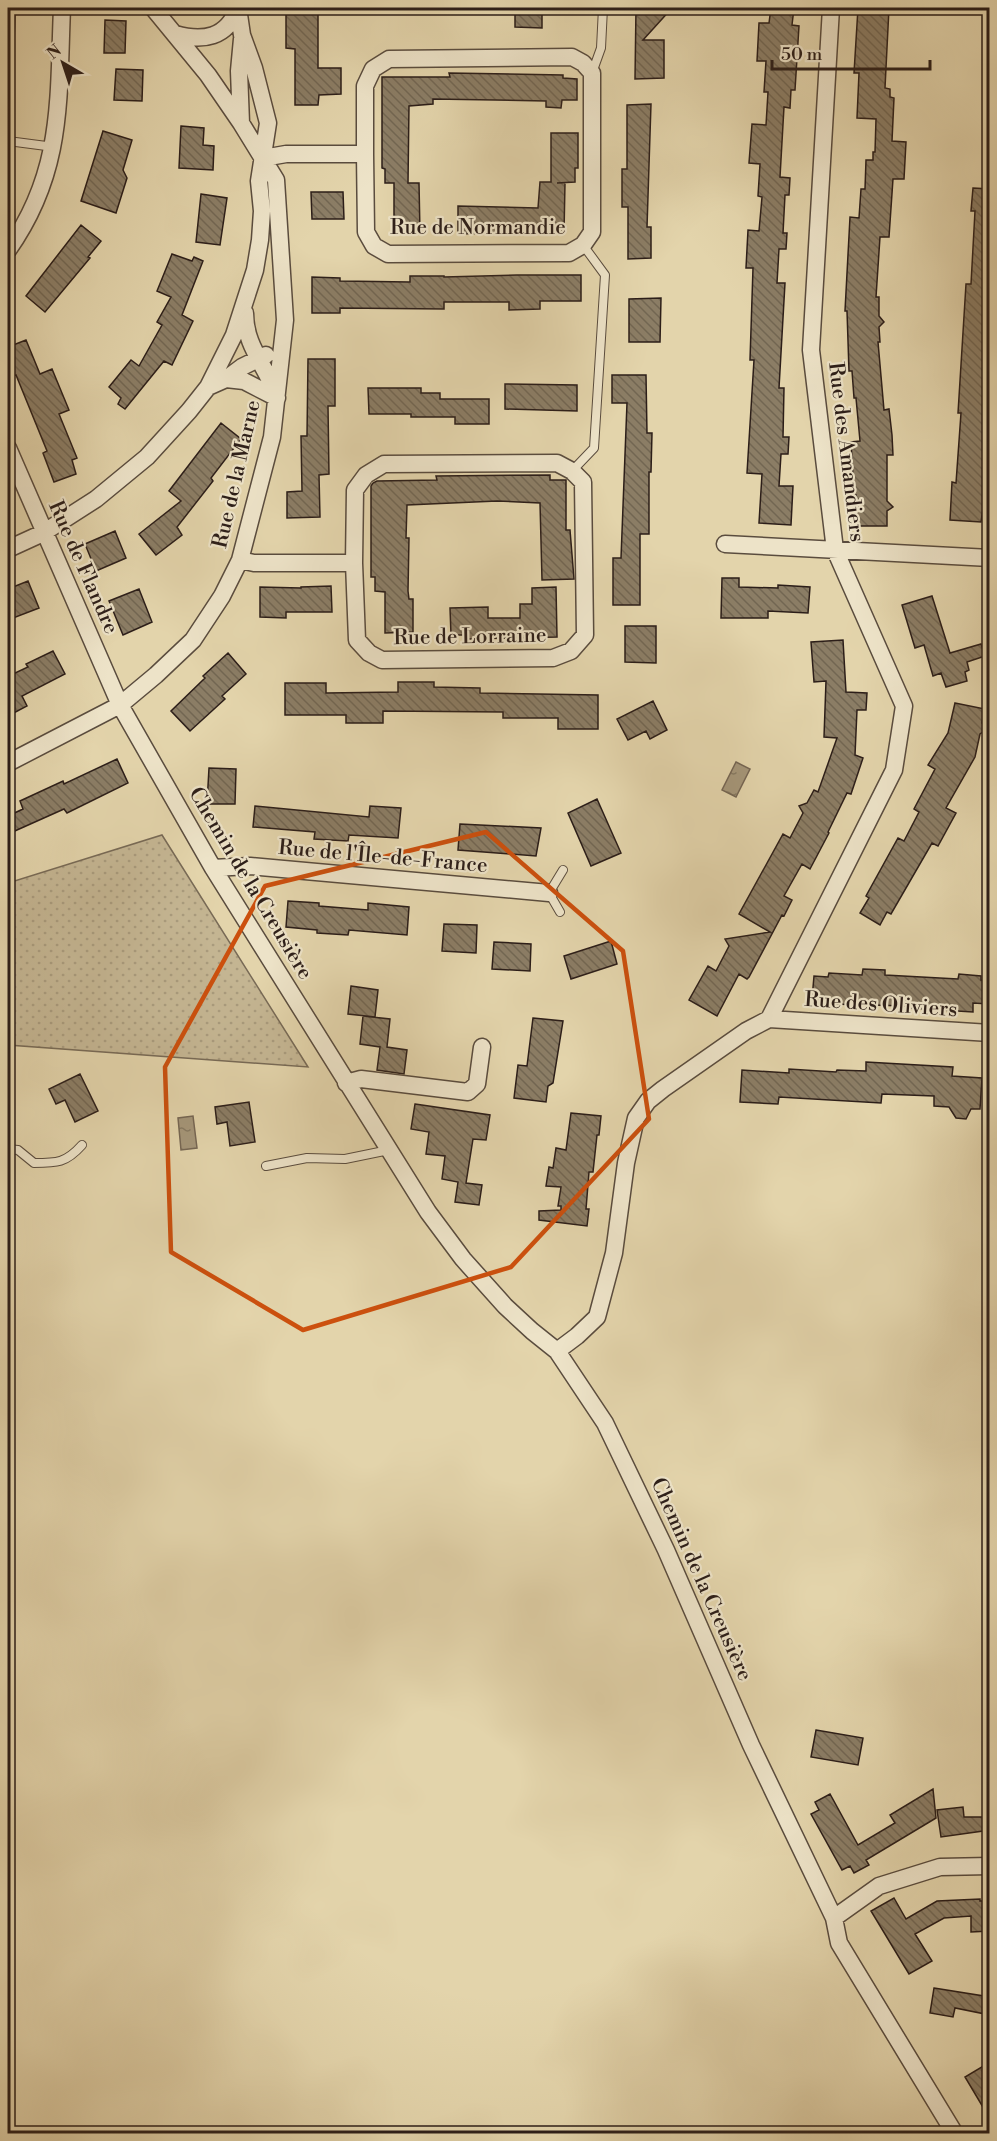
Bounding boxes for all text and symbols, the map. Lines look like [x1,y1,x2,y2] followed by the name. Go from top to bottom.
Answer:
[33,33,93,93] north arrow
[772,33,930,71] scale bar
[43,40,66,64] text: N
[781,43,823,66] text: 50 m
[390,215,566,241] street label: Rue de Normandie
[822,361,870,544] street label: Rue des Amandiers
[207,398,267,551] street label: Rue de la Marne
[42,497,124,638] street label: Rue de Flandre
[393,623,547,651] street label: Rue de Lorraine
[182,783,318,984] street label: Chemin de la Creusière
[277,833,489,879] street label: Rue de l'Île-de-France
[804,987,958,1023] street label: Rue des Oliviers
[644,1474,758,1685] street label: Chemin de la Creusière

